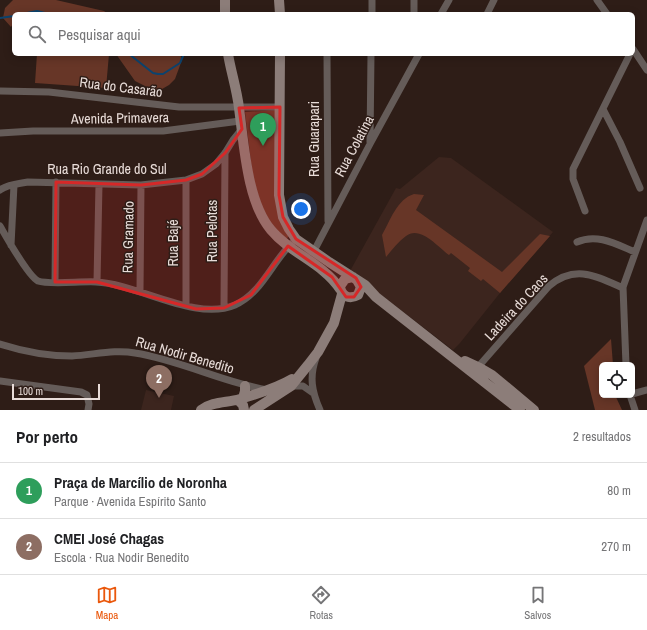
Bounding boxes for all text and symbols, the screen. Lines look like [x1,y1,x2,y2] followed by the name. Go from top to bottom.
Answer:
[12,12,635,56] search box
[26,23,48,45] icon: search
[58,24,141,45] text: Pesquisar aqui
[78,73,164,101] street label: Rua do Casarão
[305,101,323,177] street label: Rua Guarapari
[70,108,170,128] street label: Avenida Primavera
[330,112,378,180] street label: Rua Colatina
[250,113,276,146] pin: 1
[47,160,167,178] street label: Rua Rio Grande do Sul
[203,199,221,262] street label: Rua Pelotas
[291,199,311,219] your location
[118,201,138,273] street label: Rua Gramado
[164,219,182,267] street label: Rua Bajé
[480,270,552,344] street label: Ladeira do Caos
[134,332,236,378] street label: Rua Nodir Benedito
[599,362,635,398] map controls
[599,362,635,398] button: locate
[146,365,172,398] pin: 2
[12,382,100,401] scale bar
[18,384,43,398] text: 100 m
[16,425,78,448] text: Por perto
[573,428,631,445] text: 2 resultados
[54,472,227,493] text: Praça de Marcílio de Noronha
[26,482,32,499] text: 1
[607,482,631,499] text: 80 m
[54,493,206,510] text: Parque · Avenida Espírito Santo
[54,528,164,549] text: CMEI José Chagas
[26,538,32,555] text: 2
[601,538,631,555] text: 270 m
[54,549,189,566] text: Escola · Rua Nodir Benedito
[96,584,118,622] tab: Mapa
[309,584,333,622] tab: Rotas
[524,584,551,622] tab: Salvos

